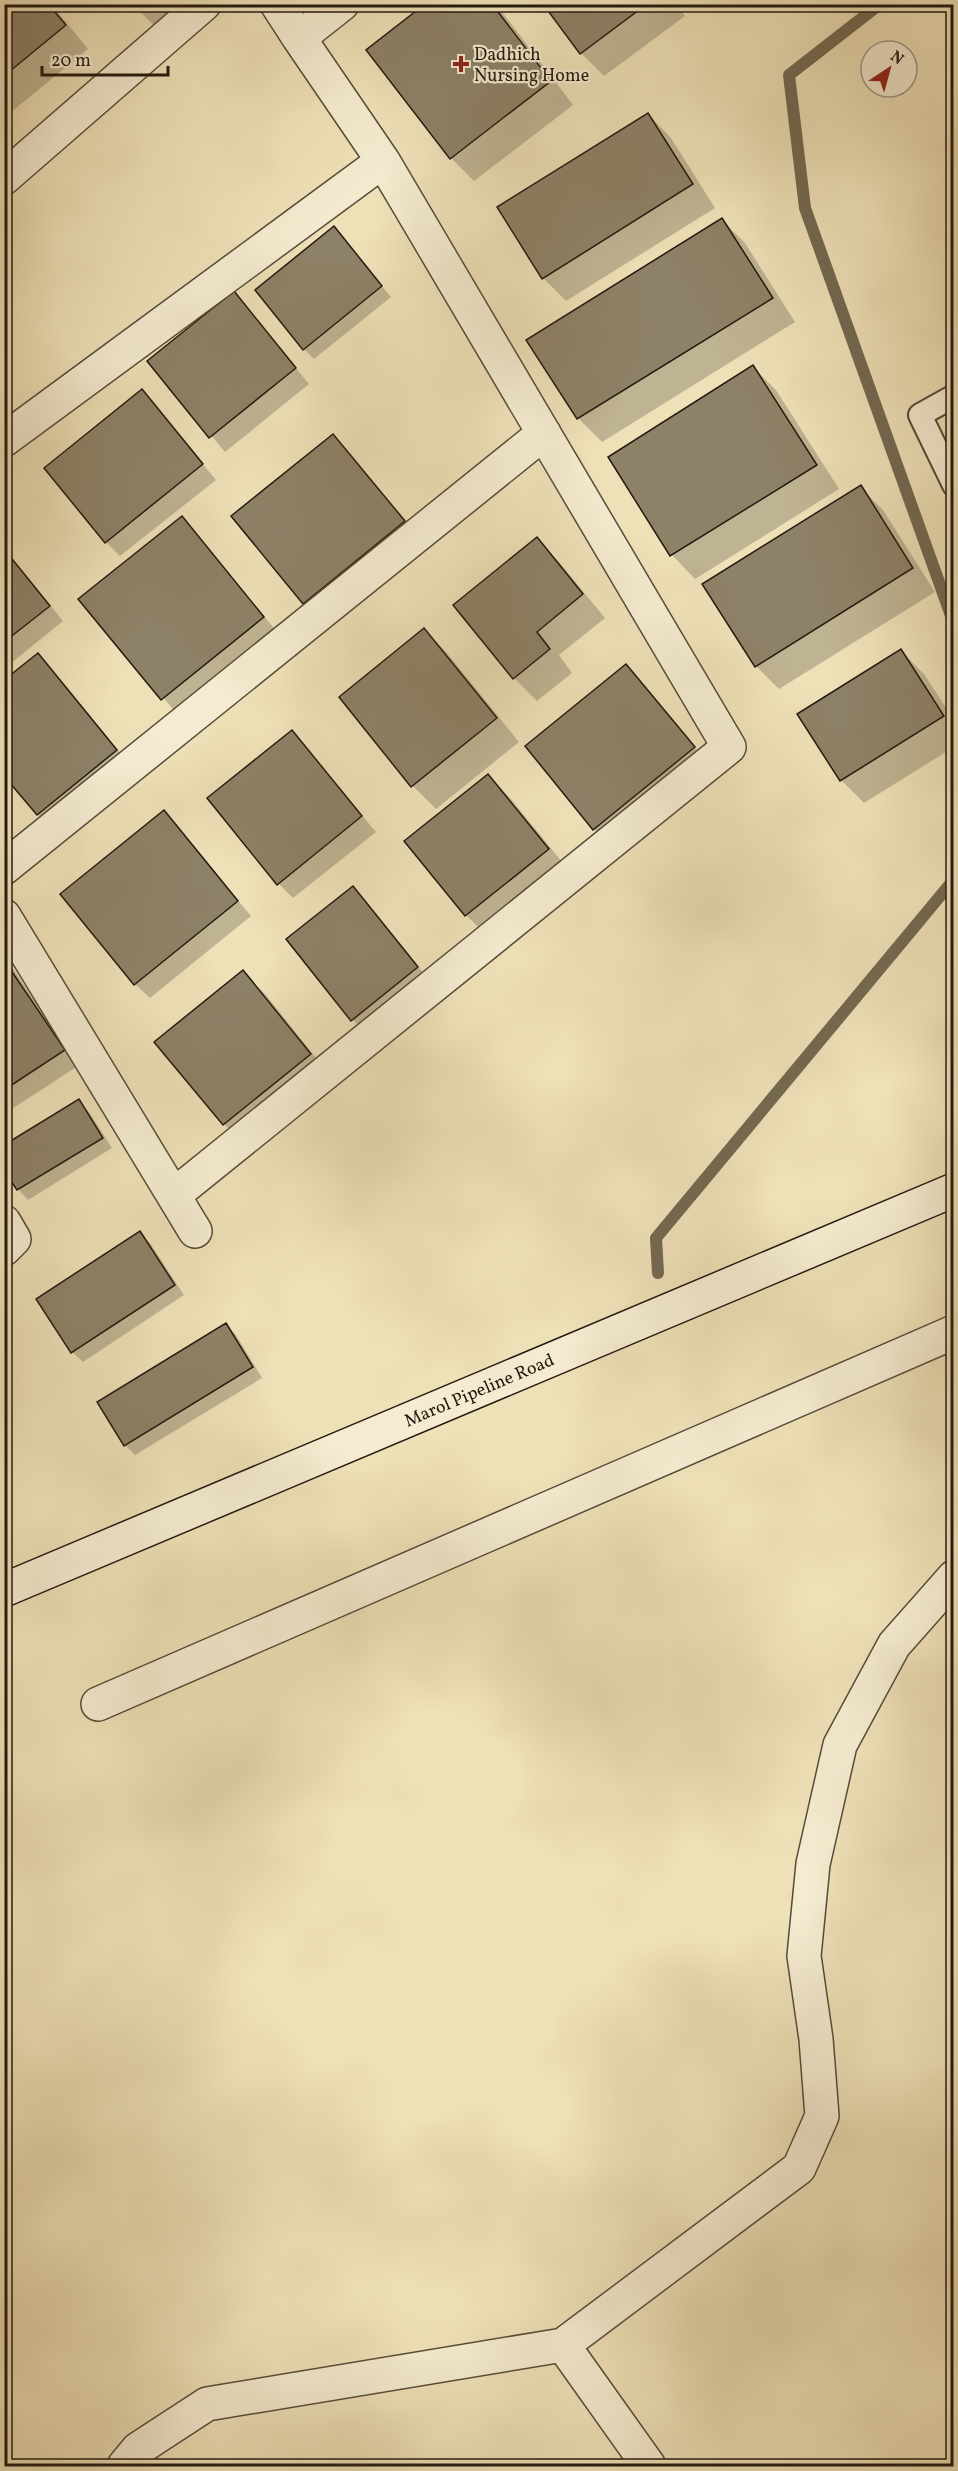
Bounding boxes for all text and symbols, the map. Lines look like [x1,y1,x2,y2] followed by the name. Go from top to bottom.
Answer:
[42,39,168,77] scale bar
[859,39,919,99] north arrow
[474,43,589,89] place label: Dadhich Nursing Home
[885,46,908,71] text: N
[51,49,91,74] text: 20 m
[452,55,470,73] marker: Dadhich Nursing Home
[401,1348,558,1434] street label: Marol Pipeline Road

